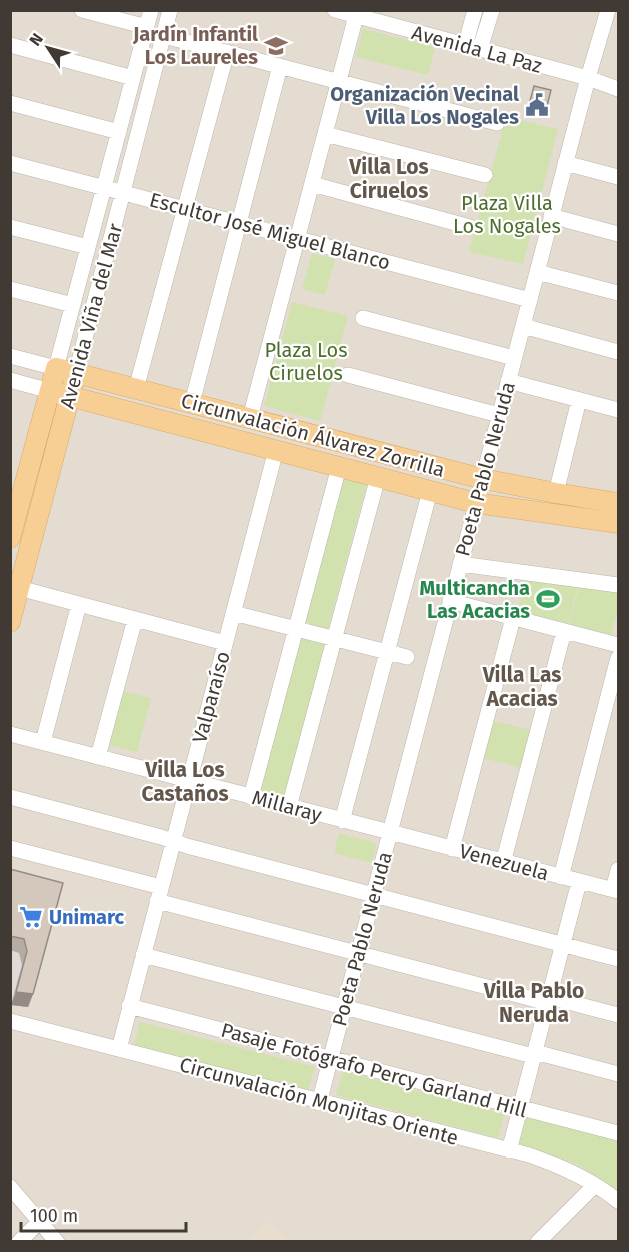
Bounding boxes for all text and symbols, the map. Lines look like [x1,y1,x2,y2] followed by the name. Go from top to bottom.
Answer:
[18,18,78,78] north arrow
[409,20,545,78] street label: Avenida La Paz
[132,22,258,69] place label: Jardín Infantil Los Laureles
[25,30,47,49] text: N
[263,33,289,59] school or university icon: Jardín Infantil Los Laureles
[330,82,519,129] place label: Organización Vecinal Villa Los Nogales
[524,92,550,118] public building icon: Organización Vecinal Villa Los Nogales
[348,154,429,204] district label: Villa Los Ciruelos
[147,187,393,275] street label: Escultor José Miguel Blanco
[453,191,561,238] park label: Plaza Villa Los Nogales
[55,221,127,411] street label: Avenida Viña del Mar
[264,338,348,385] park label: Plaza Los Ciruelos
[450,379,520,559] street label: Poeta Pablo Neruda
[179,388,447,482] street label: Circunvalación Álvarez Zorrilla
[420,576,530,623] place label: Multicancha Las Acacias
[535,586,561,612] sports icon: Multicancha Las Acacias
[187,649,235,745] street label: Valparaíso
[482,662,561,712] district label: Villa Las Acacias
[141,757,229,807] district label: Villa Los Castaños
[250,785,325,827] street label: Millaray
[457,839,551,885] street label: Venezuela
[327,849,397,1029] street label: Poeta Pablo Neruda
[18,904,44,930] supermarket icon: Unimarc
[49,905,124,929] place label: Unimarc
[483,978,584,1028] district label: Villa Pablo Neruda
[218,1018,530,1122] street label: Pasaje Fotógrafo Percy Garland Hill
[177,1052,461,1150] street label: Circunvalación Monjitas Oriente
[21,1195,186,1233] scale bar
[30,1205,78,1227] text: 100 m

